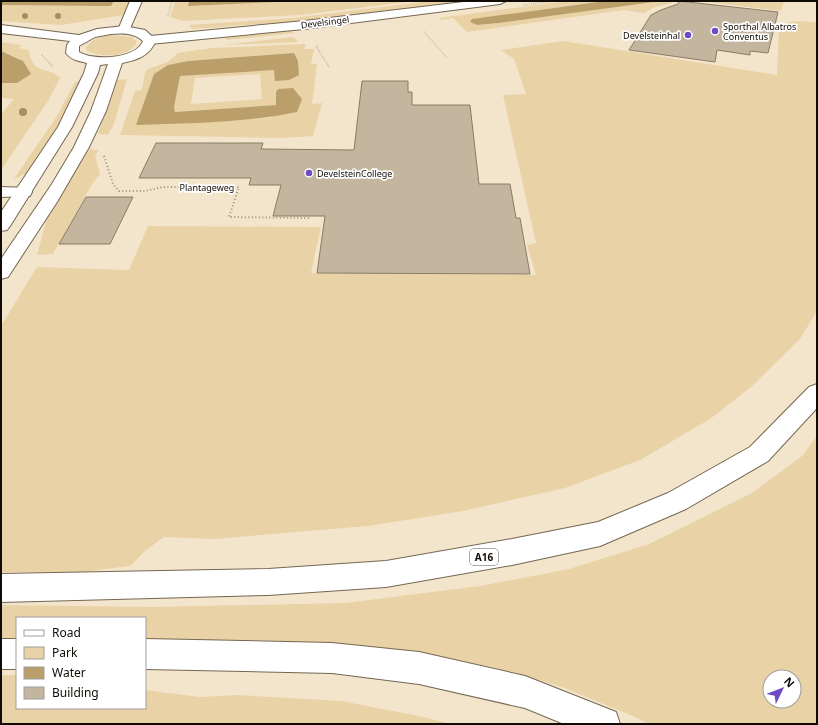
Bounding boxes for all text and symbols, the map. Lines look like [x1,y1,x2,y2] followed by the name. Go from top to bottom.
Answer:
[300,13,350,31] street label: Develsingel
[723,20,796,43] place label: Sporthal Albatros Conventus
[710,26,720,36] marker: Sporthal Albatros Conventus
[623,29,680,42] place label: Develsteinhal
[683,30,693,40] marker: Develsteinhal
[317,167,392,180] place label: DevelsteinCollege
[304,168,314,178] marker: DevelsteinCollege
[180,181,234,194] street label: Plantageweg
[470,549,498,565] road number: A16
[16,617,146,709] legend
[52,624,81,641] text: Road
[52,644,78,661] text: Park
[52,664,86,681] text: Water
[762,669,802,709] north arrow
[781,673,798,690] text: N
[52,684,99,701] text: Building

